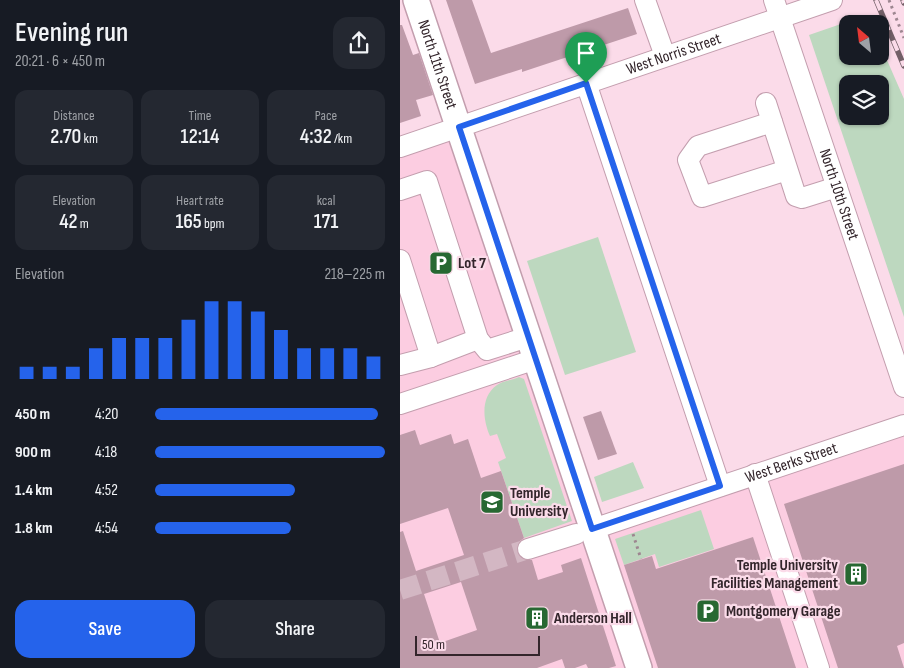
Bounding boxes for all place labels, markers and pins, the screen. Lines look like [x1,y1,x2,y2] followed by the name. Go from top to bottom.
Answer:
[565,32,607,83] pin
[428,250,454,276] parking icon: Lot 7
[458,254,486,273] place label: Lot 7
[510,484,569,521] place label: Temple University
[479,489,505,515] school or university icon: Temple University
[711,556,838,593] place label: Temple University Facilities Management
[843,561,869,587] building icon: Temple University Facilities Management
[695,598,721,624] parking icon: Montgomery Garage
[726,602,841,621] place label: Montgomery Garage
[524,605,550,631] building icon: Anderson Hall
[553,609,632,628] place label: Anderson Hall

